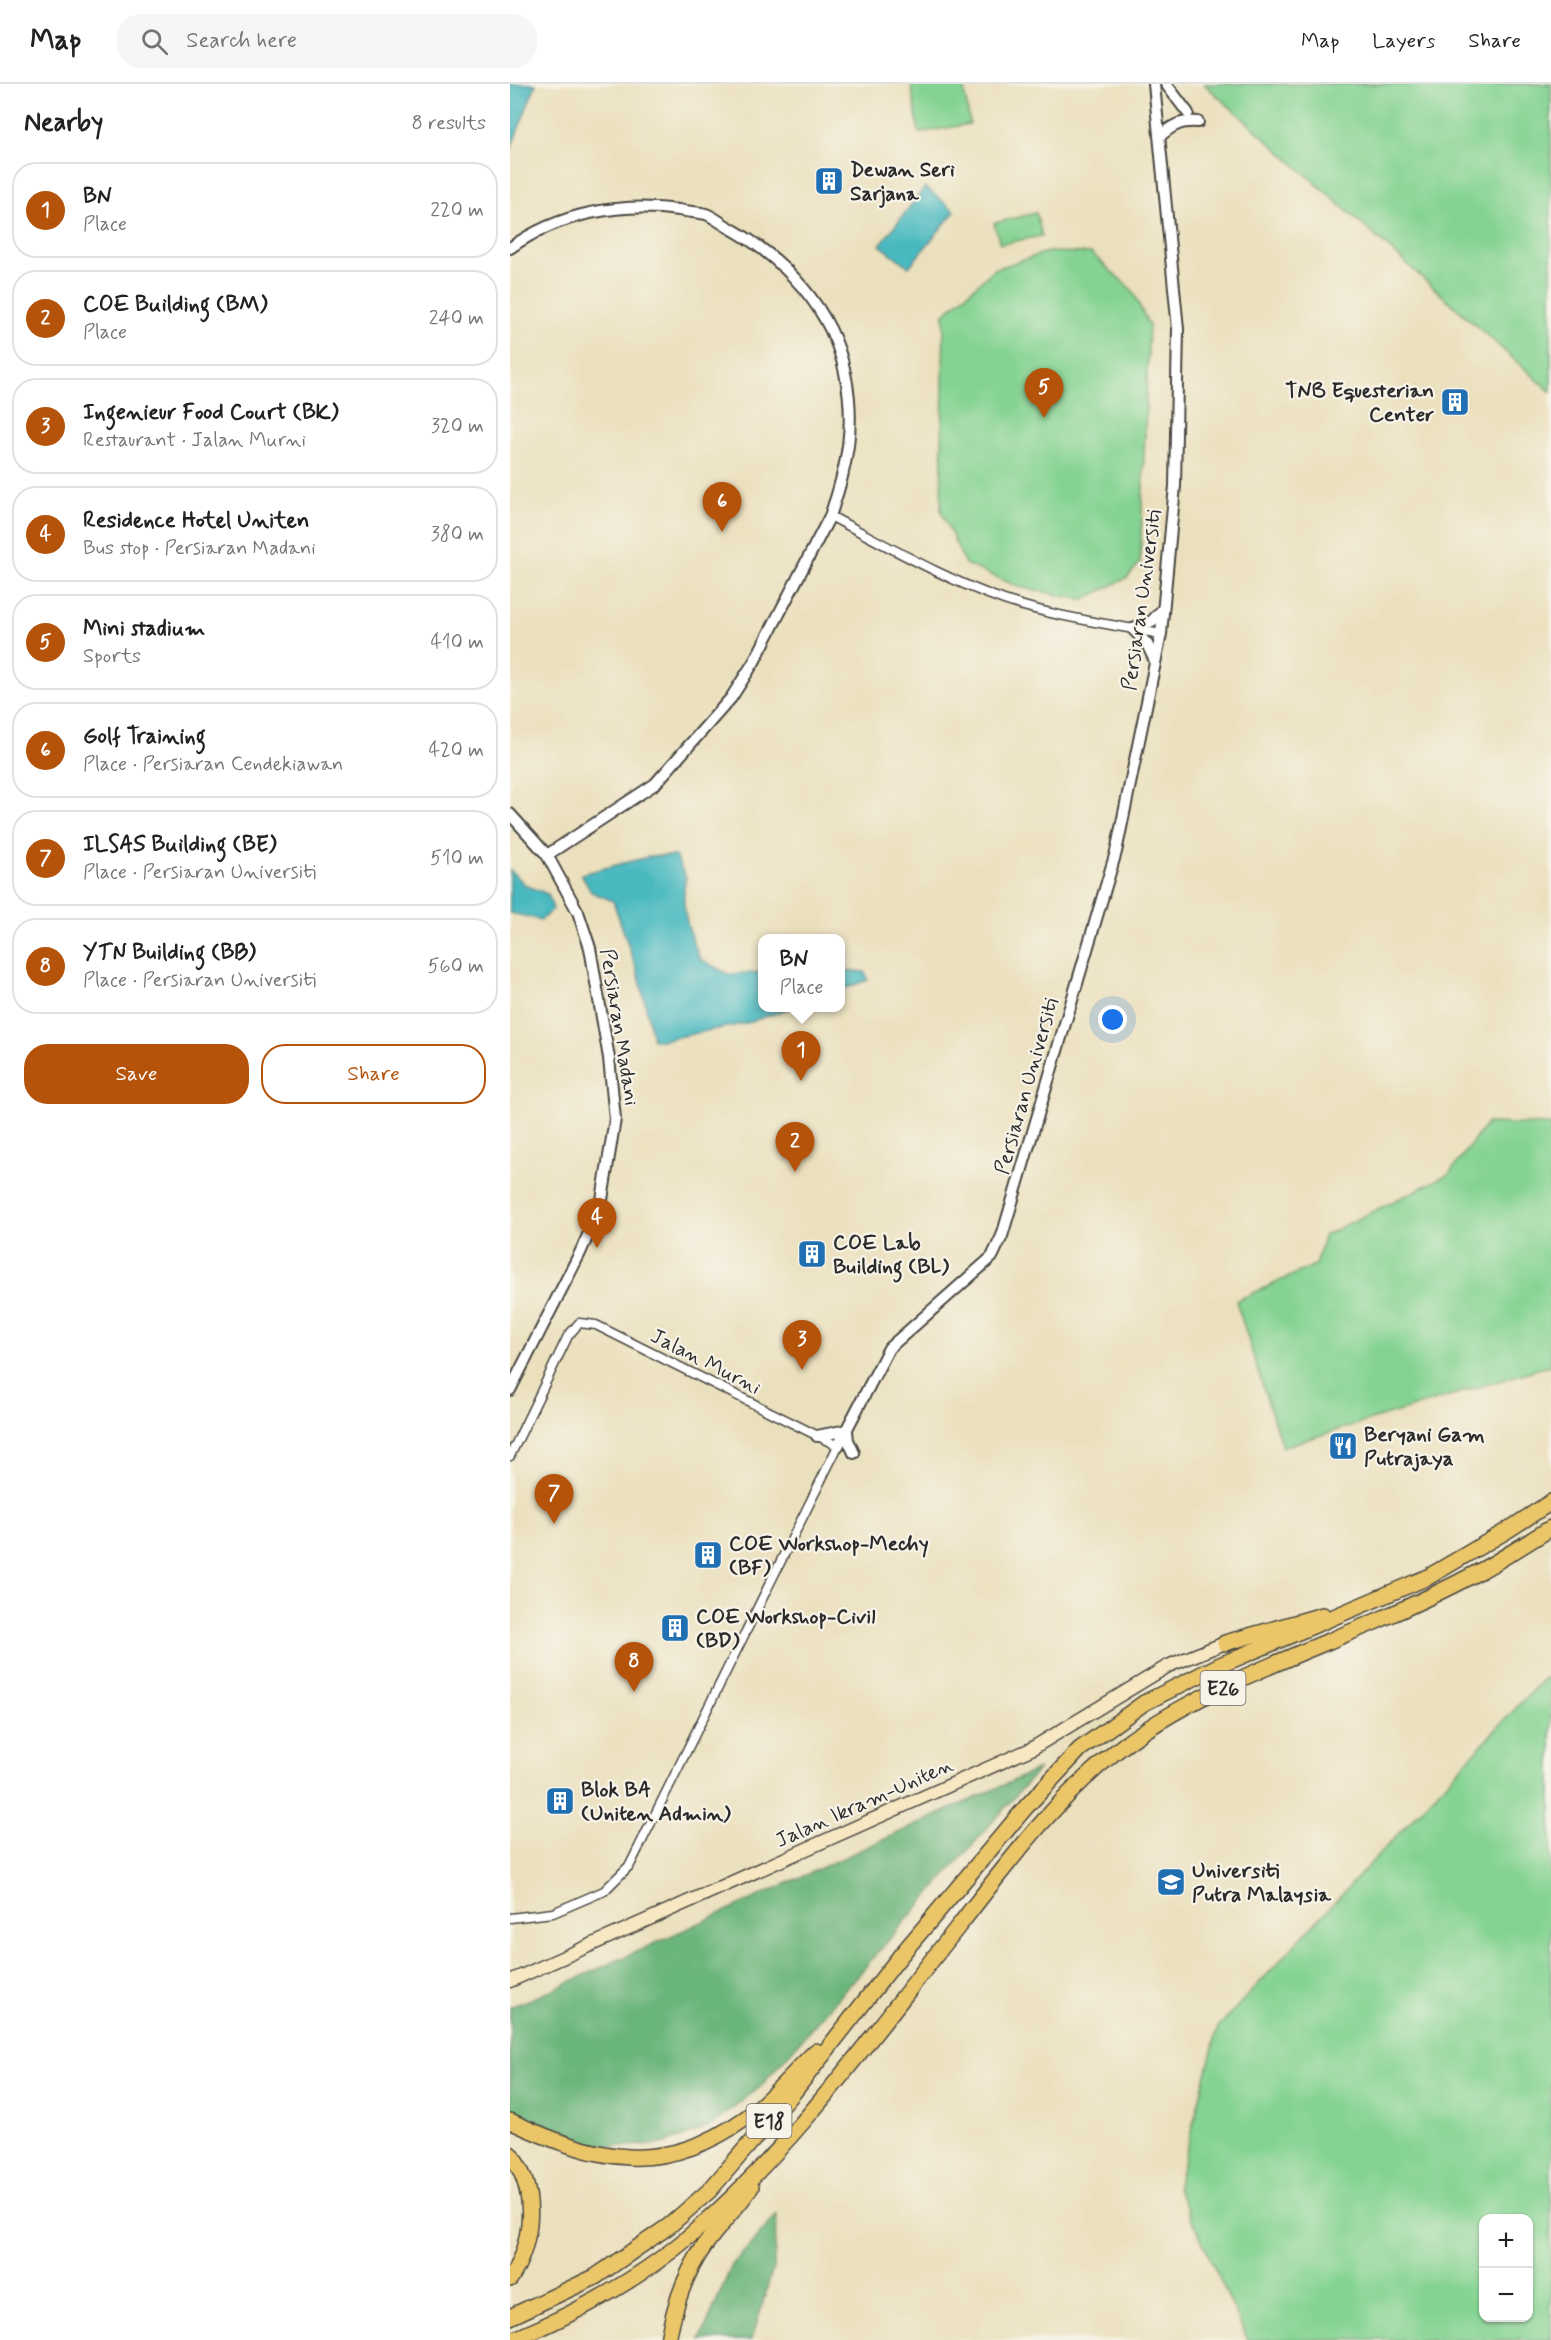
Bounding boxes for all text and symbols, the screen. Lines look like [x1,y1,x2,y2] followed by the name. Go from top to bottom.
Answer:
[117,14,537,68] search box
[30,23,81,60] text: Map
[138,25,171,58] icon: search
[186,27,297,55] text: Search here
[1301,27,1339,55] text: Map
[1372,27,1435,55] text: Layers
[1468,27,1521,55] text: Share
[24,106,103,140] text: Nearby
[412,110,486,137] text: 8 results
[850,156,955,208] place label: Dewan Seri Sarjana
[813,165,845,197] building icon: Dewan Seri Sarjana
[83,183,112,211] text: BN
[41,197,50,224] text: 1
[430,197,484,224] text: 220 m
[83,211,127,238] text: Place
[83,291,268,319] text: COE Building (BM)
[41,305,50,332] text: 2
[429,305,484,332] text: 240 m
[83,319,127,346] text: Place
[1024,368,1064,418] pin: 5
[1285,377,1434,429] place label: TNB Equesterian Center
[1439,386,1471,418] building icon: TNB Equesterian Center
[83,399,339,427] text: Ingenieur Food Court (BK)
[41,413,50,440] text: 3
[431,413,484,440] text: 320 m
[83,427,306,454] text: Restaurant · Jalan Murni
[702,482,742,532] pin: 6
[83,507,309,535] text: Residence Hotel Uniten
[1115,508,1169,692] street label: Persiaran Universiti
[40,521,51,548] text: 4
[431,521,484,548] text: 380 m
[83,535,316,562] text: Bus stop · Persiaran Madani
[83,615,205,643] text: Mini stadium
[40,629,52,656] text: 5
[430,629,484,656] text: 410 m
[83,643,141,670] text: Sports
[83,723,206,751] text: Golf Training
[40,737,51,764] text: 6
[428,737,484,764] text: 420 m
[83,751,343,778] text: Place · Persiaran Cendekiawan
[83,831,277,859] text: ILSAS Building (BE)
[39,845,52,872] text: 7
[430,845,484,872] text: 510 m
[83,859,316,886] text: Place · Persiaran Universiti
[758,934,845,1012] popup
[83,939,256,967] text: YTN Building (BB)
[779,946,809,974] text: BN
[593,947,645,1108] street label: Persiaran Madani
[40,953,51,980] text: 8
[428,953,484,980] text: 560 m
[83,967,316,994] text: Place · Persiaran Universiti
[779,974,824,1001] text: Place
[988,995,1066,1178] street label: Persiaran Universiti
[1098,1005,1127,1034] your location
[782,1032,820,1081] pin: 1
[24,1044,249,1104] button: Save
[261,1044,486,1104] button: Share
[776,1122,814,1172] pin: 2
[578,1198,616,1248] pin: 4
[833,1229,949,1283] place label: COE Lab Building (BL)
[796,1238,828,1270] building icon: COE Lab Building (BL)
[782,1320,822,1370] pin: 3
[646,1322,766,1402] street label: Jalan Murni
[1364,1421,1485,1473] place label: Beryani Gam Putrajaya
[1327,1430,1359,1462] restaurant icon: Beryani Gam Putrajaya
[534,1474,573,1524] pin: 7
[729,1530,929,1582] place label: COE Workshop-Mechy (BF)
[692,1539,724,1571] building icon: COE Workshop-Mechy (BF)
[696,1603,875,1655] place label: COE Workshop-Civil (BD)
[659,1612,691,1644] building icon: COE Workshop-Civil (BD)
[614,1642,654,1692] pin: 8
[1200,1671,1246,1705] road number: E26
[771,1751,958,1855] street label: Jalan Ikram-Uniten
[581,1776,731,1828] place label: Blok BA (Uniten Admin)
[544,1785,576,1817] building icon: Blok BA (Uniten Admin)
[1192,1857,1332,1909] place label: Universiti Putra Malaysia
[1155,1866,1187,1898] school or university icon: Universiti Putra Malaysia
[746,2104,792,2138] road number: E18
[1479,2214,1533,2322] map controls
[1479,2214,1533,2268] button: +
[1479,2268,1533,2322] button: −

